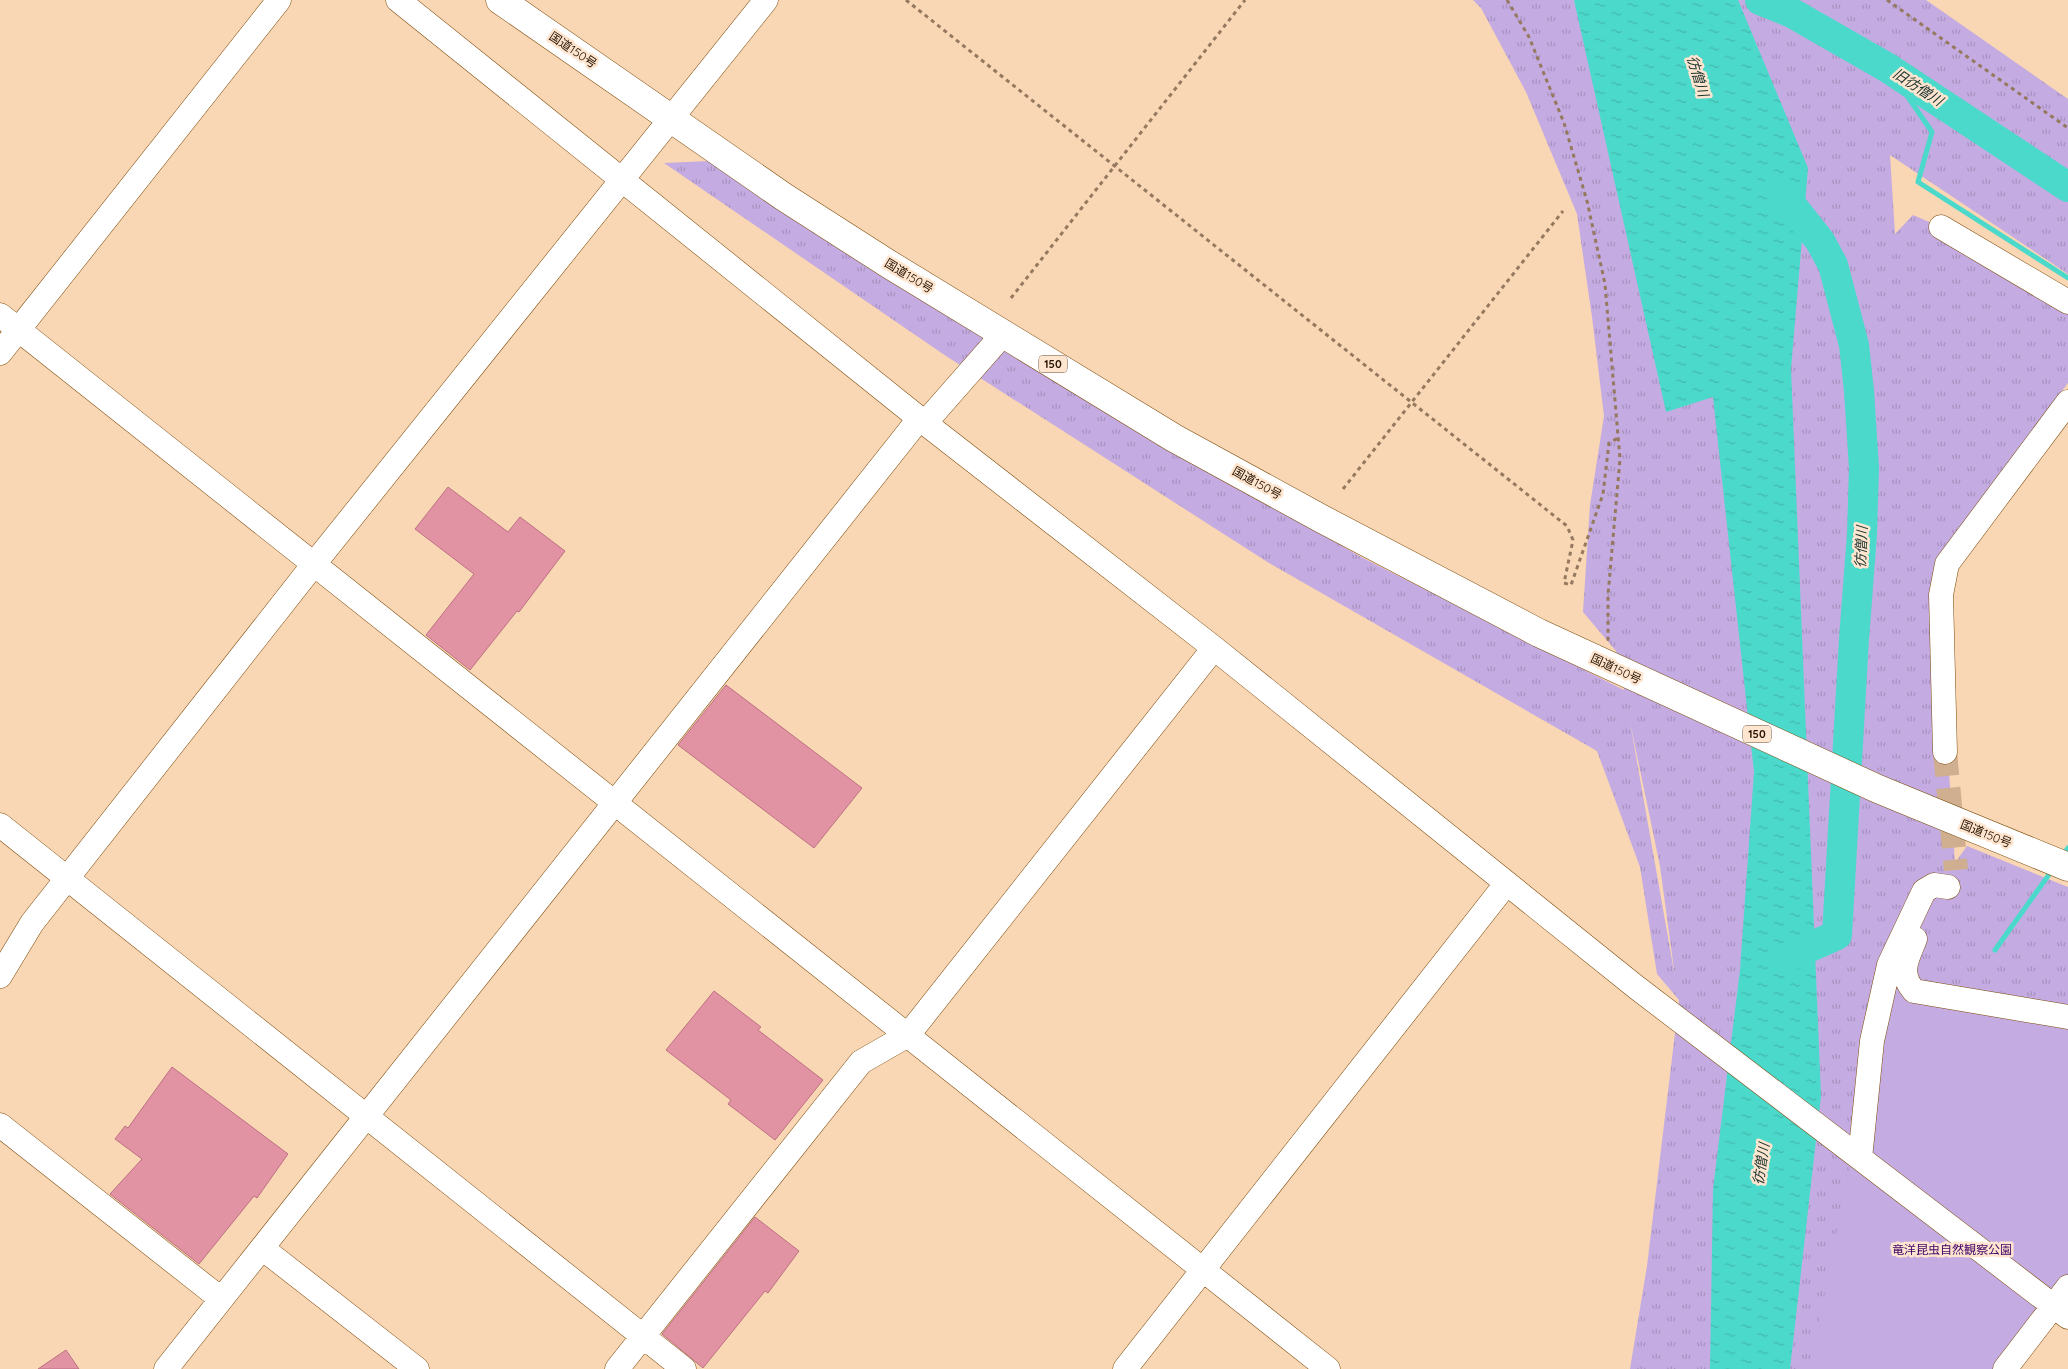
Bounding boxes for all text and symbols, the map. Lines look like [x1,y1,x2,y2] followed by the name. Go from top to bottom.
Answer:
[547,28,600,71] street label: 国道150号
[1683,53,1713,101] water label: 彷僧川
[1890,64,1948,111] water label: 旧彷僧川
[882,255,936,296] street label: 国道150号
[1039,356,1067,372] road number: 150
[1230,463,1285,502] street label: 国道150号
[1851,524,1871,568] water label: 彷僧川
[1589,650,1644,687] street label: 国道150号
[1743,726,1771,742] road number: 150
[1958,816,2014,851] street label: 国道150号
[1749,1140,1773,1186] water label: 彷僧川
[1892,1242,2012,1257] park label: 竜洋昆虫自然観察公園

